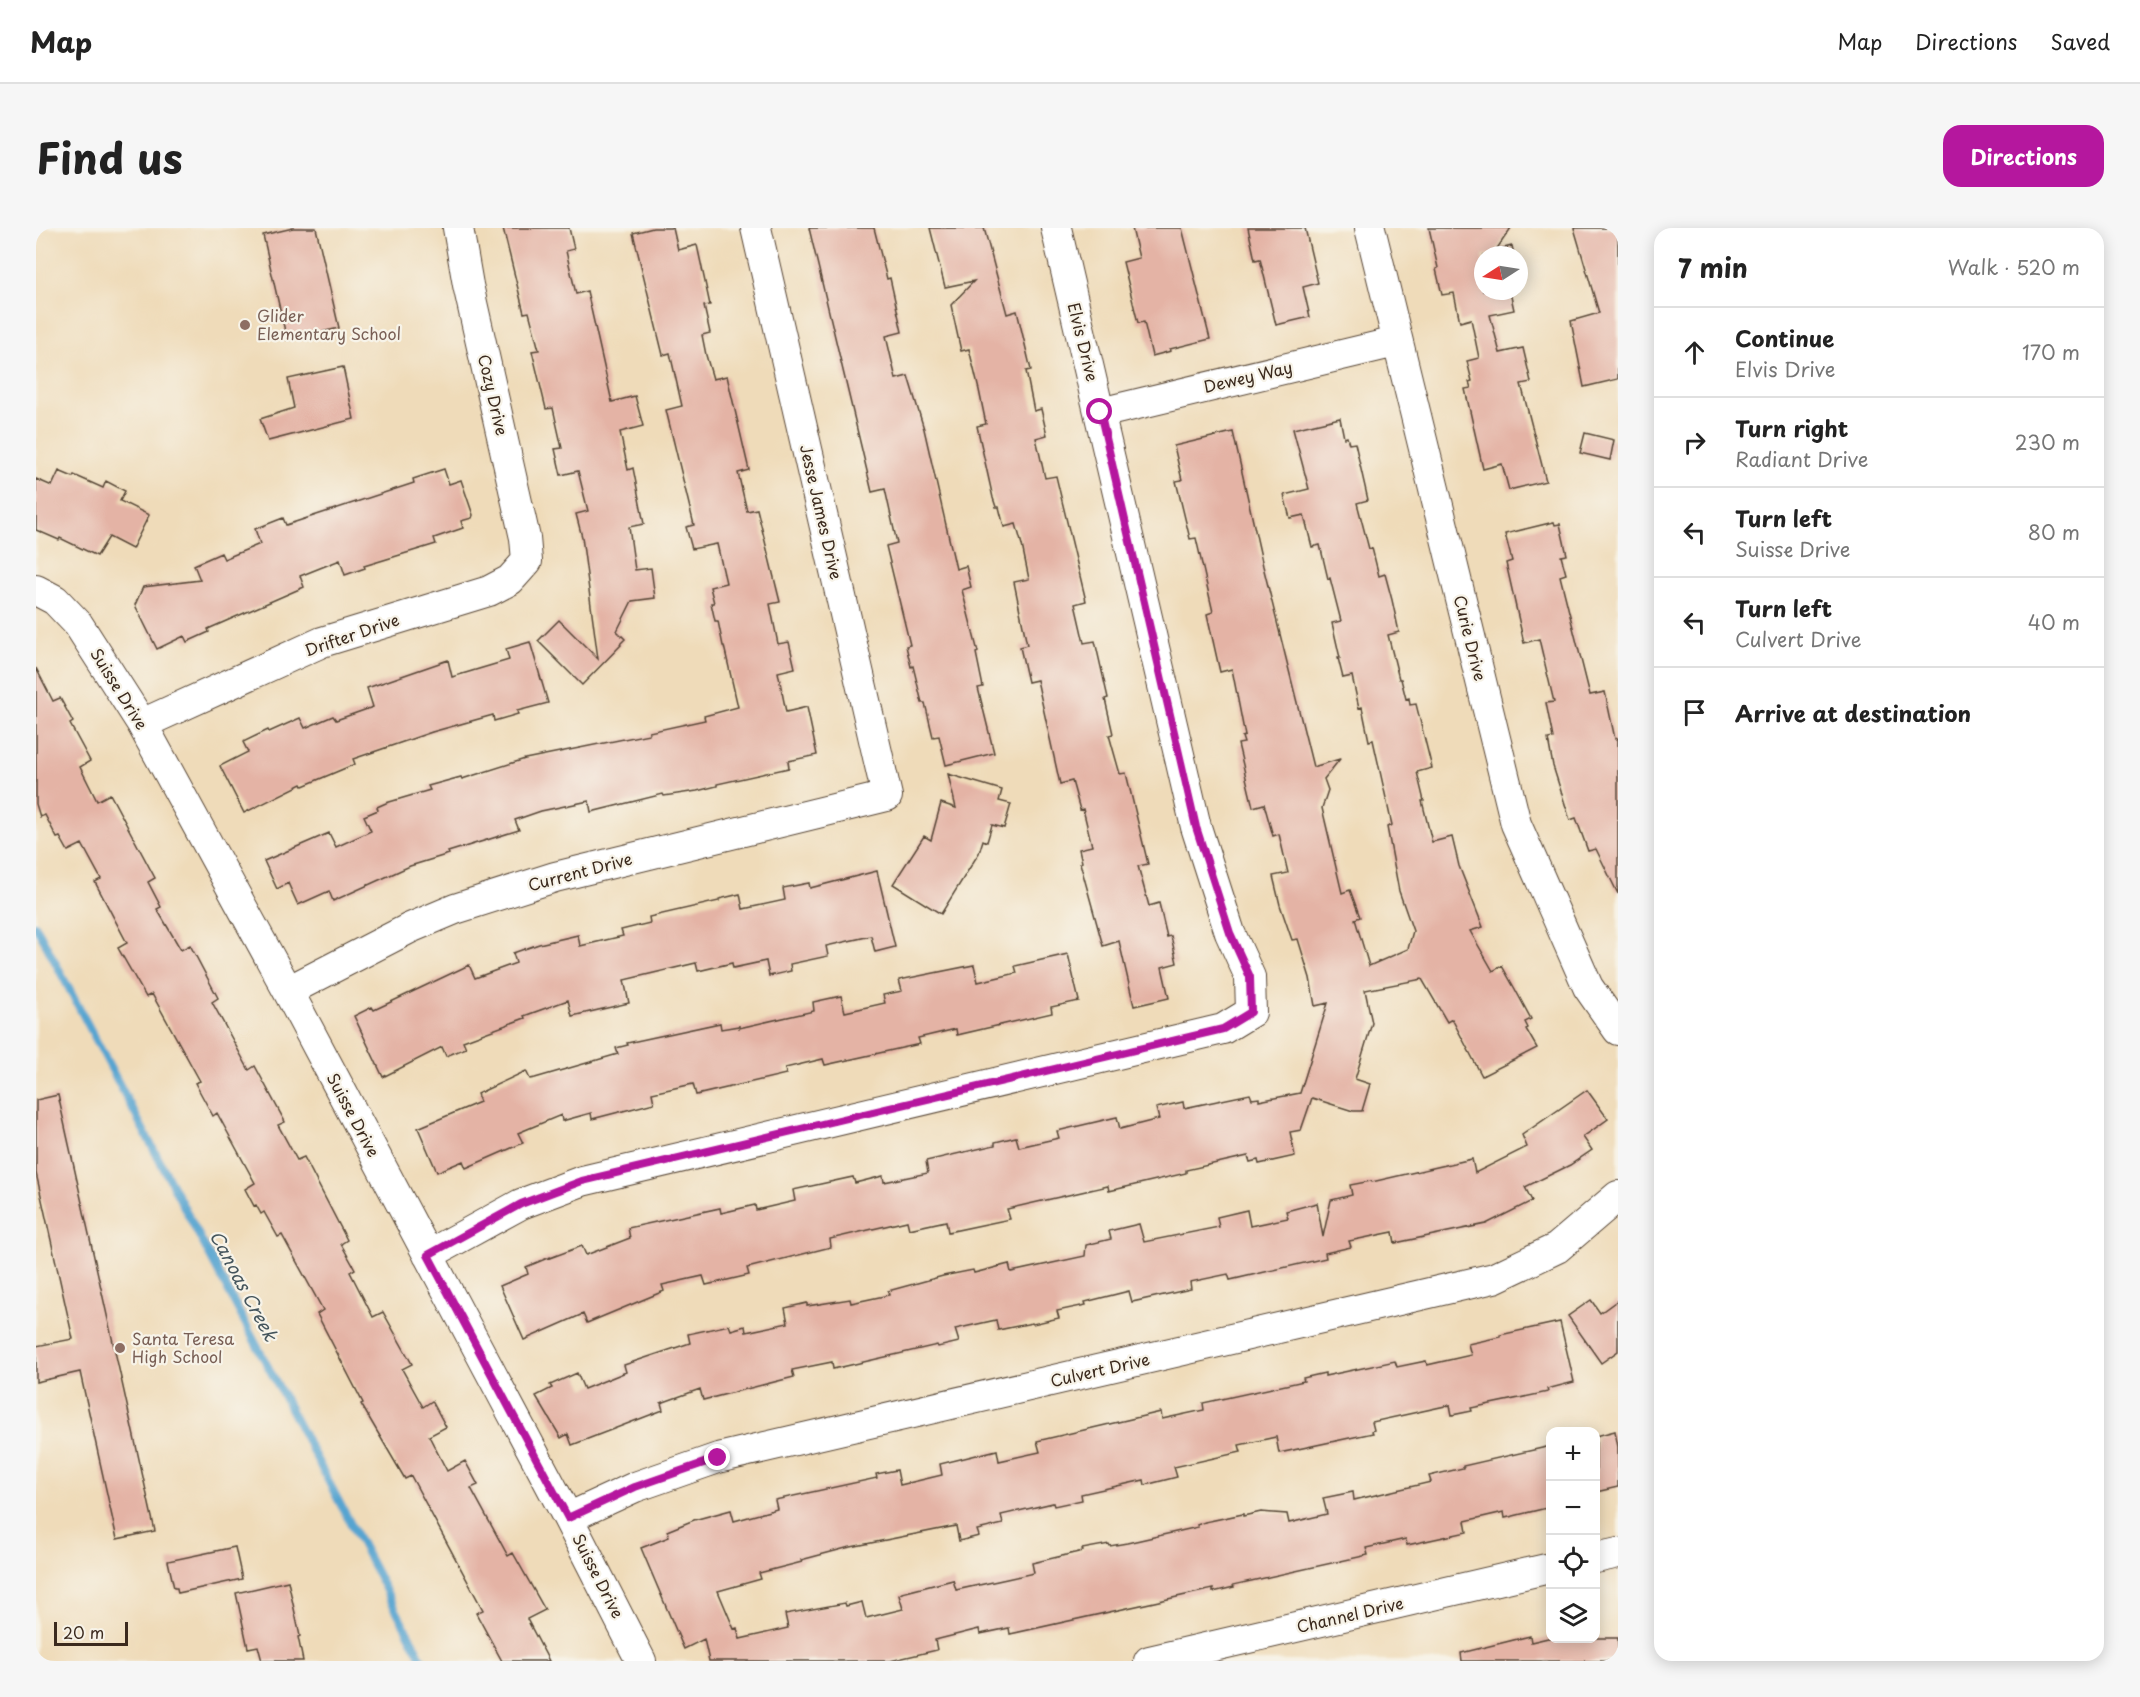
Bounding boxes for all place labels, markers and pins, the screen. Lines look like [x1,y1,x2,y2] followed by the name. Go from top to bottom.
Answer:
[257,303,401,345] place label: Glider Elementary School
[238,318,252,332] marker: Glider Elementary School
[132,1326,234,1368] place label: Santa Teresa High School
[113,1341,127,1355] marker: Santa Teresa High School

